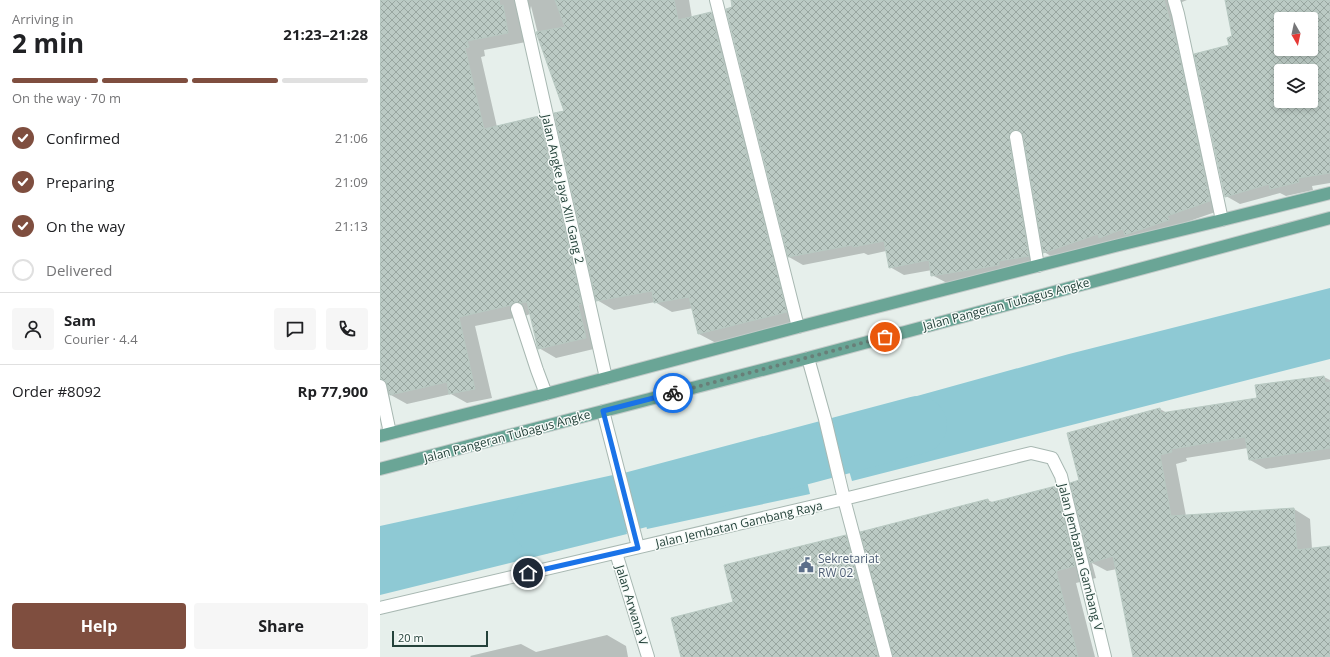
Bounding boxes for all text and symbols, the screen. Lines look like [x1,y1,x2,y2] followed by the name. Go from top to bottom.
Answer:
[12,10,74,28] text: Arriving in
[1274,12,1318,56] north arrow
[1274,12,1318,108] map controls
[283,24,368,44] text: 21:23–21:28
[12,25,84,61] text: 2 min
[1274,64,1318,108] button: layers
[12,89,121,107] text: On the way · 70 m
[537,112,588,265] street label: Jalan Angke Jaya XIII Gang 2
[12,127,34,149] icon: check
[46,128,120,148] text: Confirmed
[335,129,368,147] text: 21:06
[12,171,34,193] icon: check
[46,172,114,192] text: Preparing
[335,173,368,191] text: 21:09
[12,215,34,237] icon: check
[46,216,125,236] text: On the way
[335,217,368,235] text: 21:13
[46,260,113,280] text: Delivered
[920,273,1091,335] street label: Jalan Pangeran Tubagus Angke
[12,308,54,350] button: person
[274,308,316,350] button: chat
[326,308,368,350] button: phone
[64,310,96,330] text: Sam
[868,320,902,354] pin
[874,326,896,348] icon: bag
[64,330,138,348] text: Courier · 4.4
[653,373,693,413] courier
[12,381,101,401] text: Order #8092
[298,381,368,401] text: Rp 77,900
[662,382,684,404] icon: bike
[421,405,592,467] street label: Jalan Pangeran Tubagus Angke
[1054,481,1108,633] street label: Jalan Jembatan Gambang V
[653,497,824,552] street label: Jalan Jembatan Gambang Raya
[818,550,879,581] place label: Sekretariat RW 02
[511,556,545,590] pin
[797,556,815,574] public building icon: Sekretariat RW 02
[517,562,539,584] icon: home
[611,562,652,648] street label: Jalan Arwana V
[12,603,186,649] button: Help
[194,603,368,649] button: Share
[392,629,488,648] scale bar
[398,630,424,645] text: 20 m

